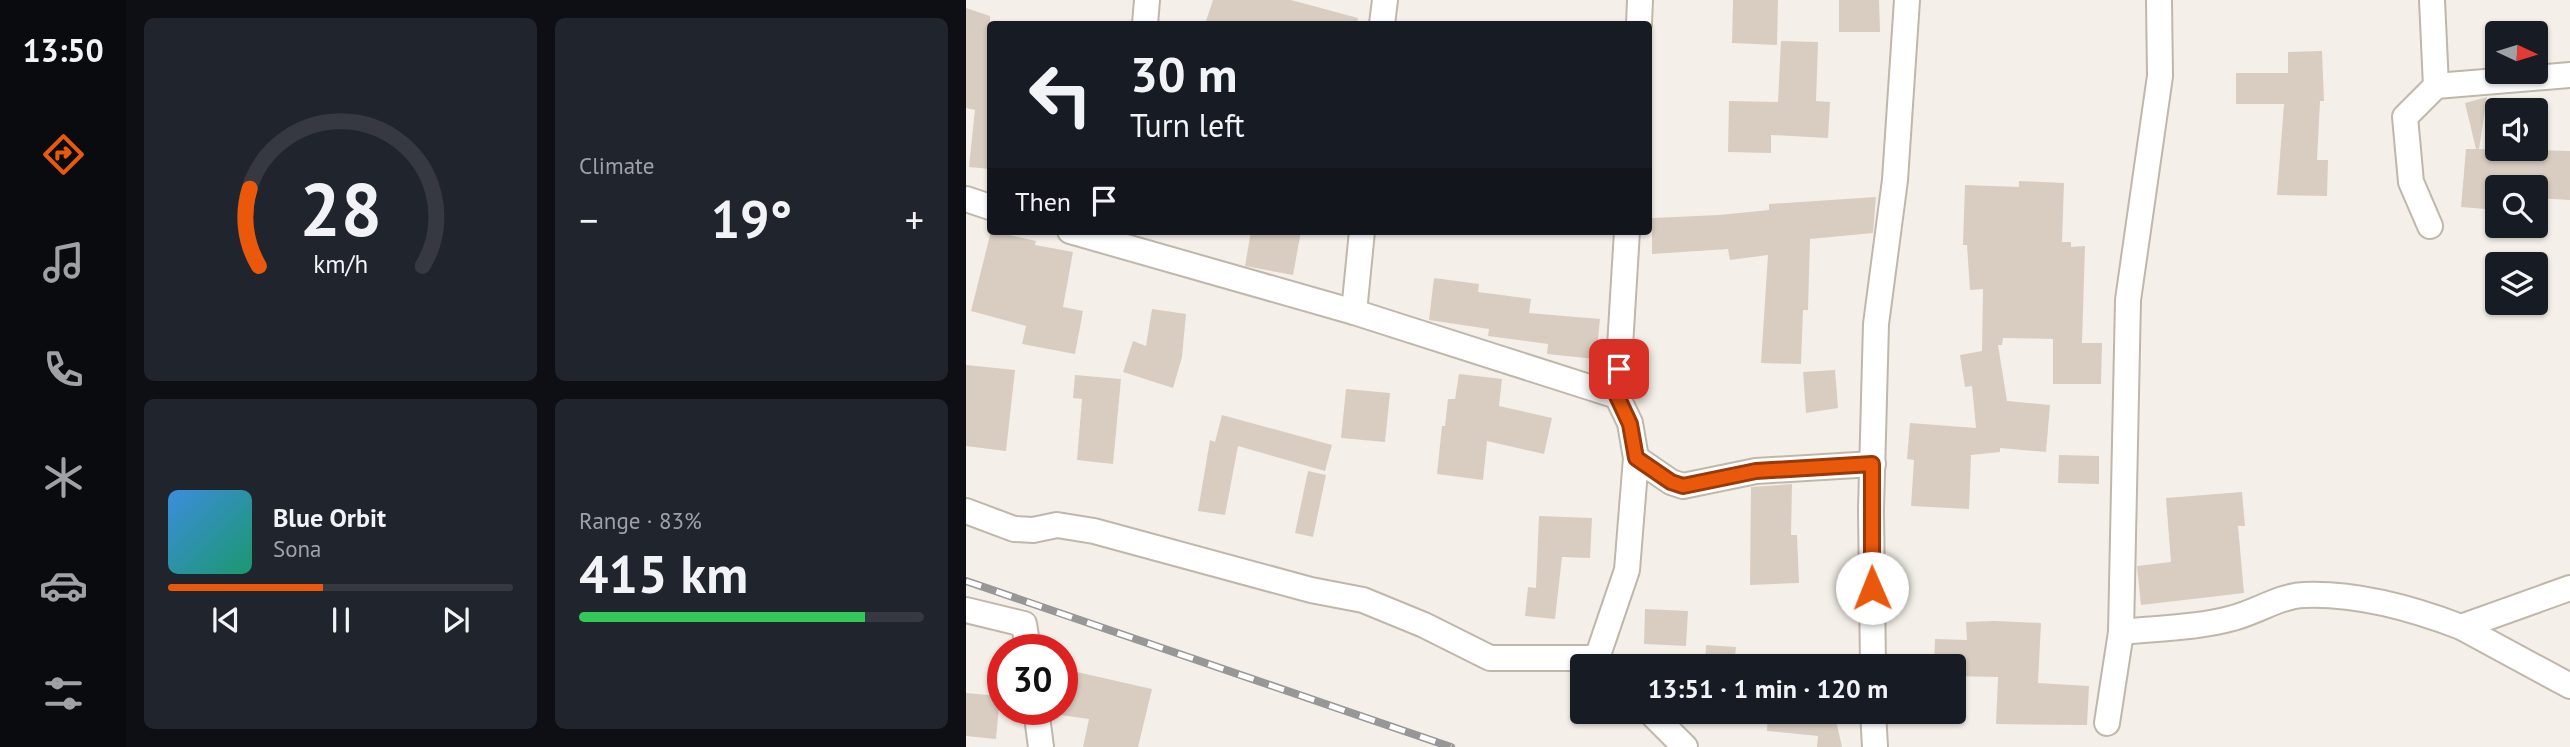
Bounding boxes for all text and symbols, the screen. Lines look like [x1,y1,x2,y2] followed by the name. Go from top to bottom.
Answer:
[2485,21,2548,84] north arrow
[2485,21,2548,315] map controls
[22,29,104,71] text: 13:50
[1130,42,1237,106] text: 30 m
[1015,49,1106,140] icon: left
[2485,98,2548,161] button: sound
[1130,104,1245,146] text: Turn left
[39,130,88,179] icon: directions
[579,151,654,180] text: Climate
[299,162,382,256] text: 28
[2485,175,2548,238] button: search
[1085,182,1123,220] icon: arrive
[711,185,792,252] text: 19°
[1015,185,1071,218] text: Then
[579,195,598,244] text: −
[905,195,924,244] text: +
[39,238,88,287] icon: music
[313,247,368,279] text: km/h
[2485,252,2548,315] button: layers
[1589,339,1649,399] pin
[39,345,88,394] icon: phone
[1600,350,1638,388] icon: arrive
[39,453,88,502] icon: climate
[273,501,386,534] text: Blue Orbit
[579,506,702,535] text: Range · 83%
[273,534,322,563] text: Sona
[579,540,748,607] text: 415 km
[1835,551,1909,625] position arrow
[39,561,88,610] icon: car
[207,601,245,639] icon: previous
[322,601,360,639] icon: pause
[437,601,475,639] icon: next
[987,634,1078,725] speed limit sign: 30
[39,669,88,718] icon: filters
[1648,672,1888,705] text: 13:51 · 1 min · 120 m

